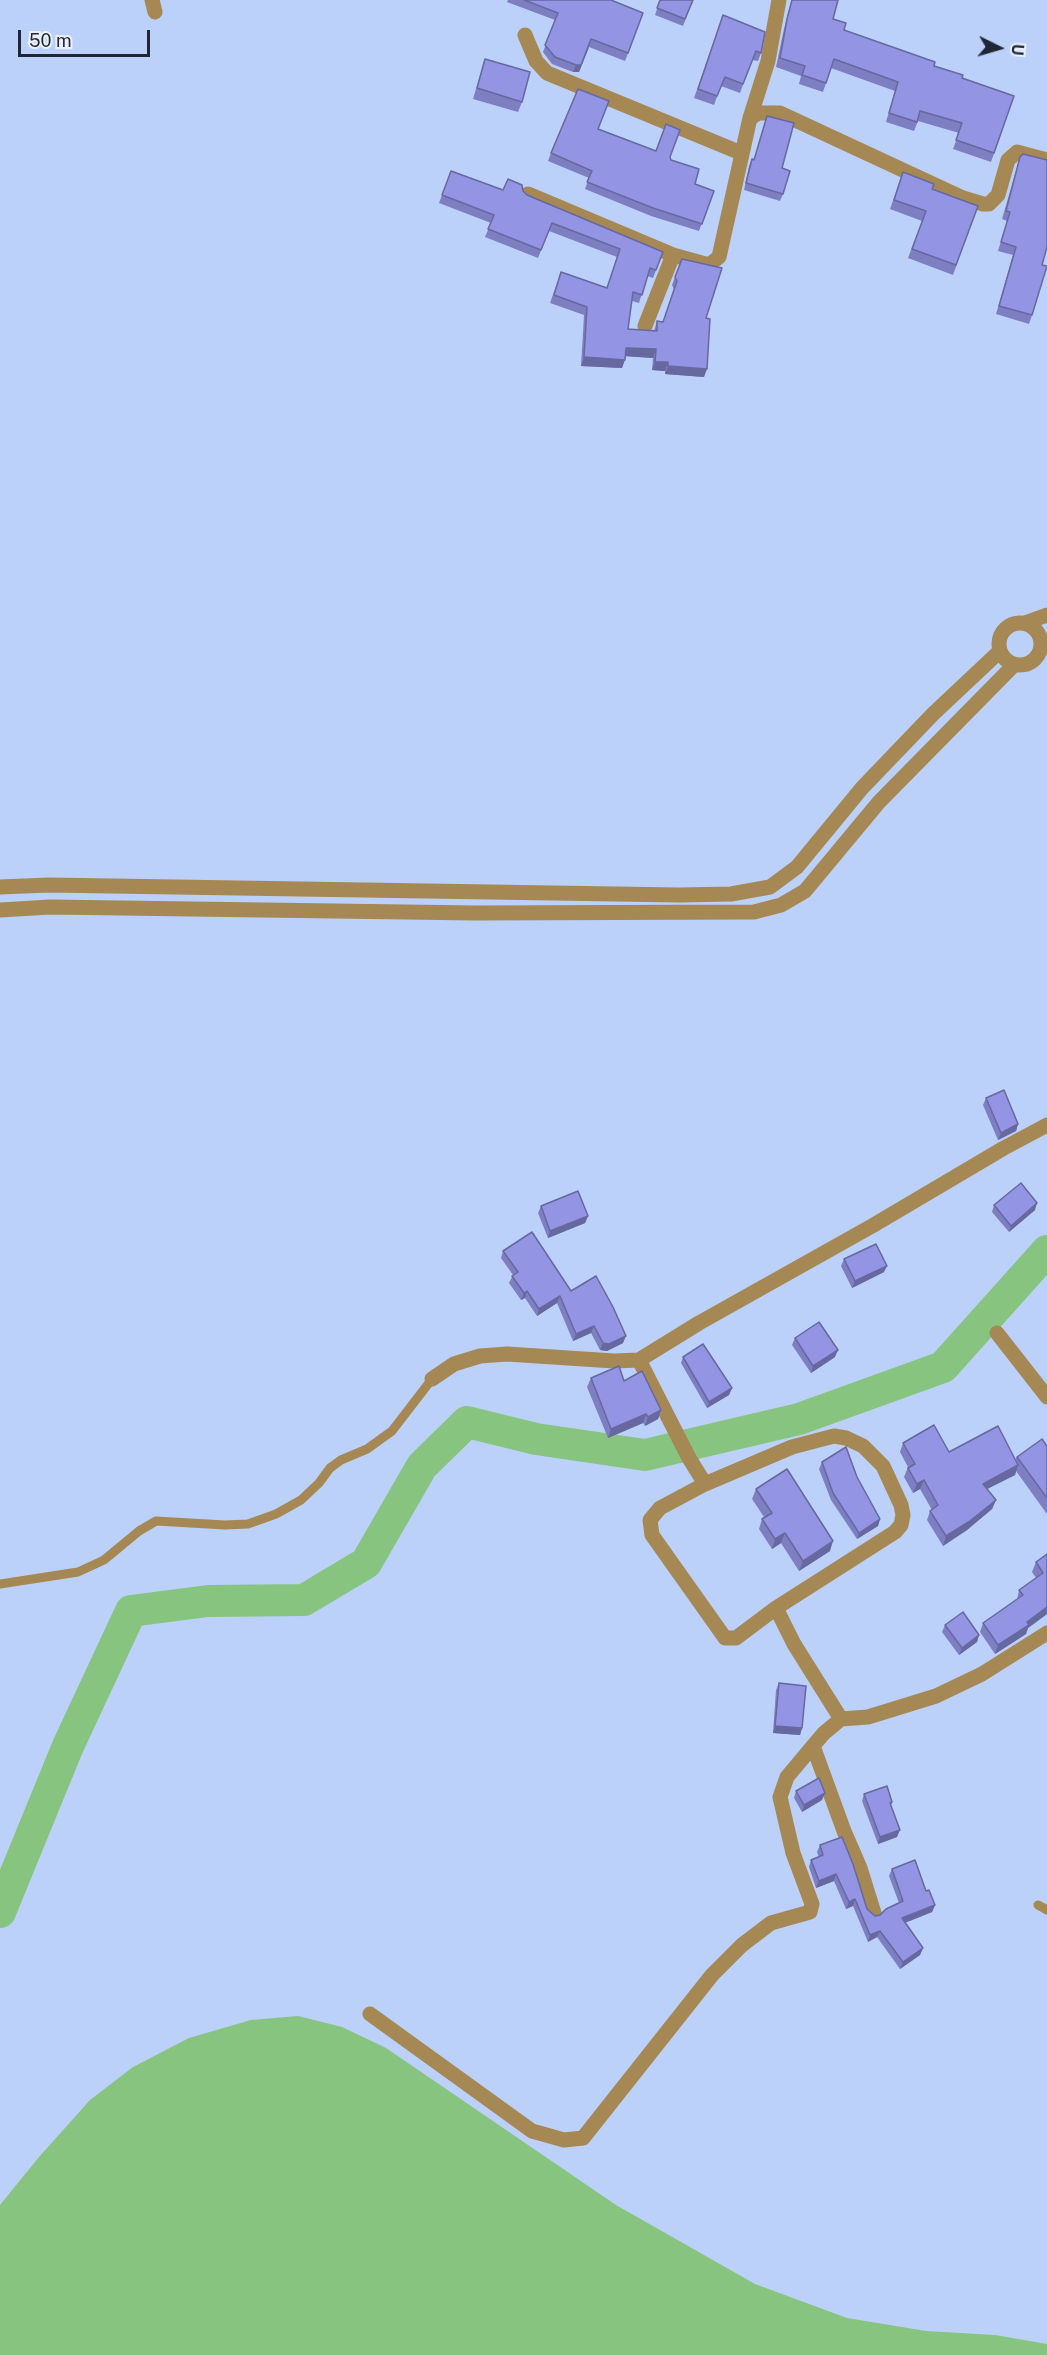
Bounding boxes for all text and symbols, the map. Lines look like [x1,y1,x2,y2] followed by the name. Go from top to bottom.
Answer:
[21,18,153,56] scale bar
[969,18,1029,78] north arrow
[29,30,72,51] text: 50 m
[1007,43,1027,56] text: U

